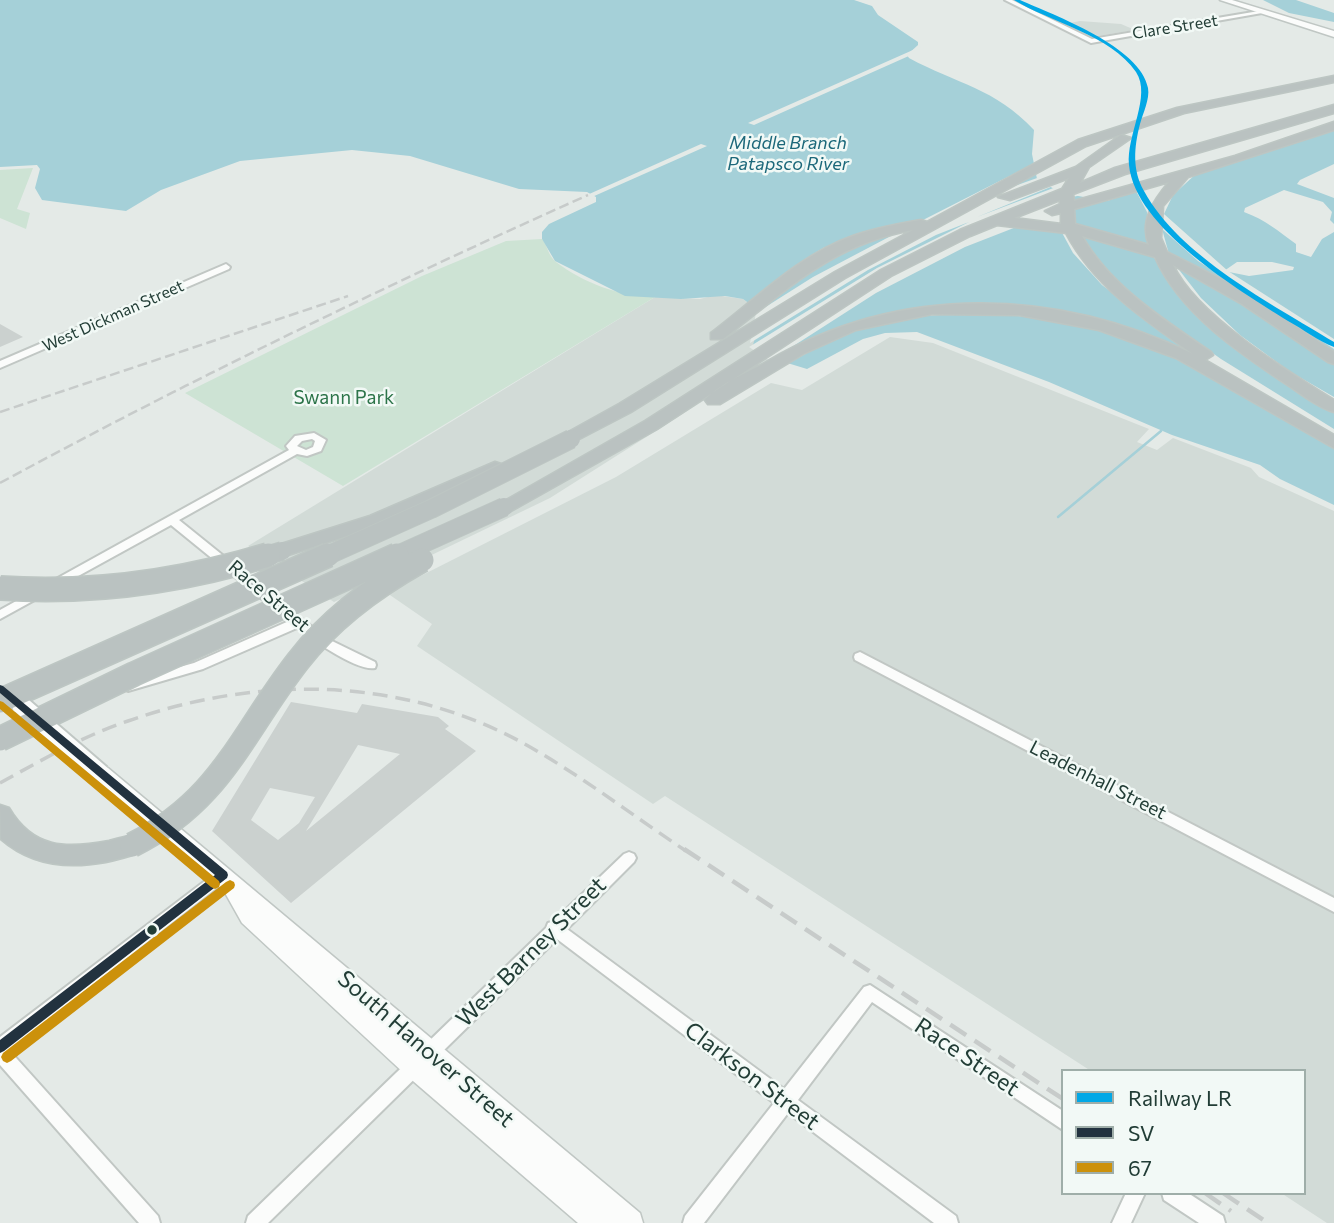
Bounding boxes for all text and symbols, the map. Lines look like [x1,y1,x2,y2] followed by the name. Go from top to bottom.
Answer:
[1131,11,1219,43] street label: Clare Street
[727,132,849,174] water label: Middle Branch Patapsco River
[39,276,187,356] street label: West Dickman Street
[294,387,394,409] park label: Swann Park
[224,555,314,637] street label: Race Street
[1026,736,1170,824] street label: Leadenhall Street
[450,871,612,1033] street label: West Barney Street
[145,923,159,937] unlabelled marker
[332,965,520,1133] street label: South Hanover Street
[909,1012,1025,1102] street label: Race Street
[679,1016,825,1136] street label: Clarkson Street
[1061,1069,1306,1195] legend
[1128,1085,1232,1110] text: Railway LR
[1128,1120,1154,1145] text: SV
[1128,1155,1152,1180] text: 67

